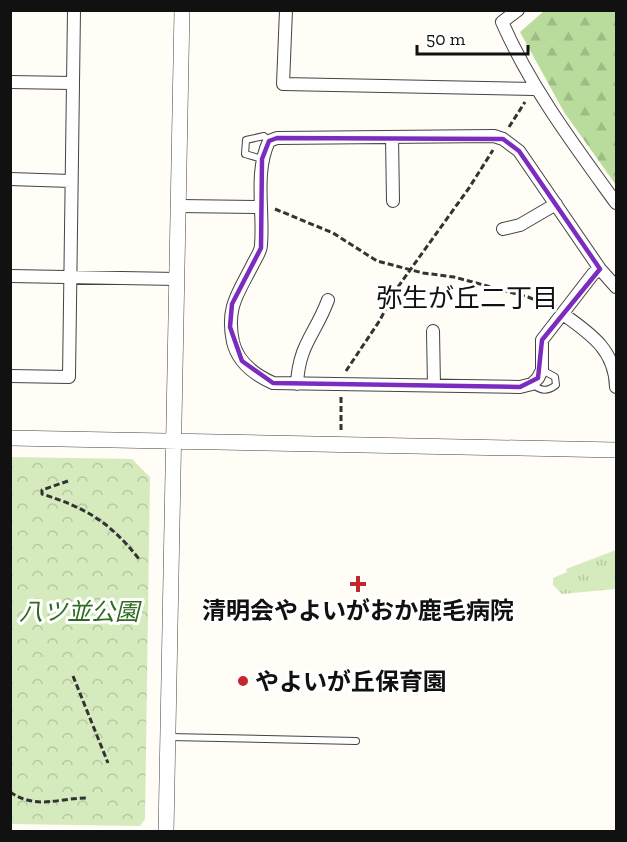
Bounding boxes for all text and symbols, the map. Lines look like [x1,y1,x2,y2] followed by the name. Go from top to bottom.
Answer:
[417,18,528,56] scale bar
[426,28,466,50] text: 50 m
[376,282,558,314] district label: 弥生が丘二丁目
[349,575,367,593] marker: 清明会やよいがおか鹿毛病院
[202,596,514,625] place label: 清明会やよいがおか鹿毛病院
[19,597,142,626] park label: 八ツ並公園
[255,667,447,696] place label: やよいが丘保育園
[236,674,250,688] marker: やよいが丘保育園

